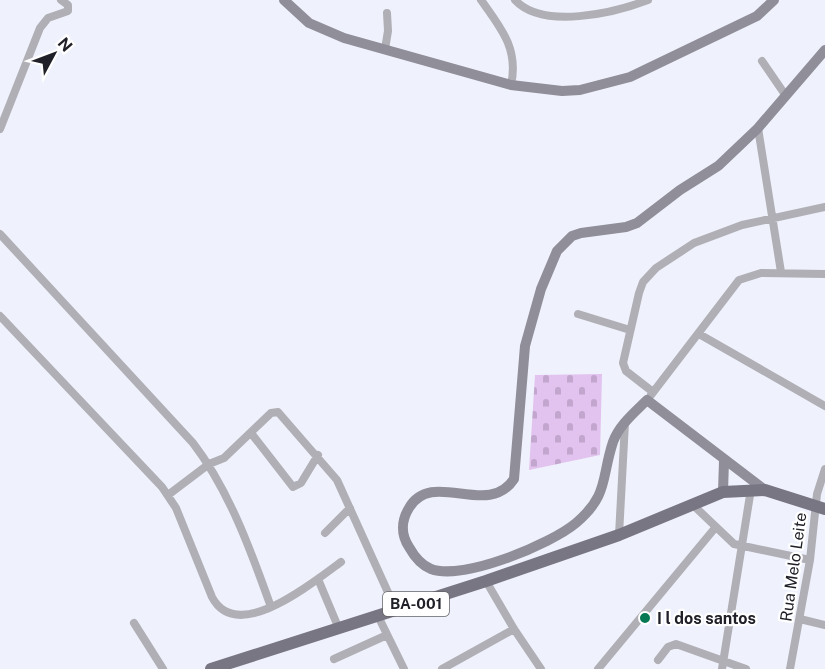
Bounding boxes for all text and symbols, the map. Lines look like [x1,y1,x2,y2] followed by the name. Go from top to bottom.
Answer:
[24,24,84,84] north arrow
[54,34,76,55] text: N
[776,511,811,623] street label: Rua Melo Leite
[383,592,449,616] road number: BA-001
[657,609,756,628] place label: I l dos santos
[638,611,652,625] marker: I l dos santos

